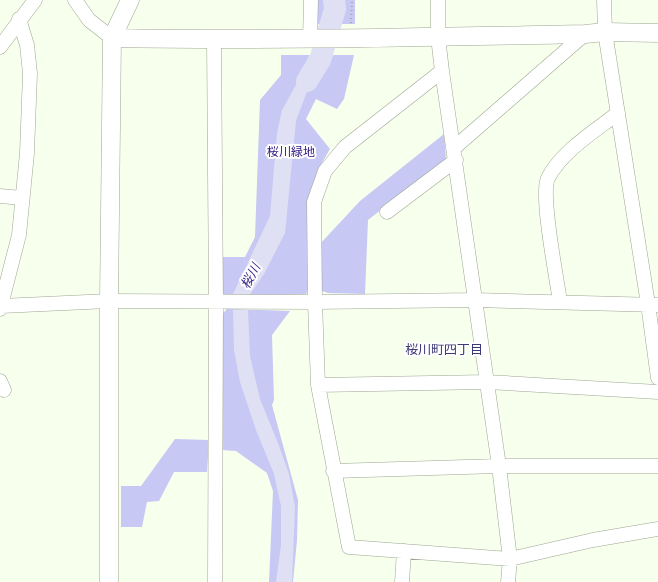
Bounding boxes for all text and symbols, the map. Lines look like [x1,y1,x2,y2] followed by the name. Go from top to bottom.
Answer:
[267,144,315,159] park label: 桜川緑地
[237,259,264,291] water label: 桜川
[405,341,483,357] district label: 桜川町四丁目

